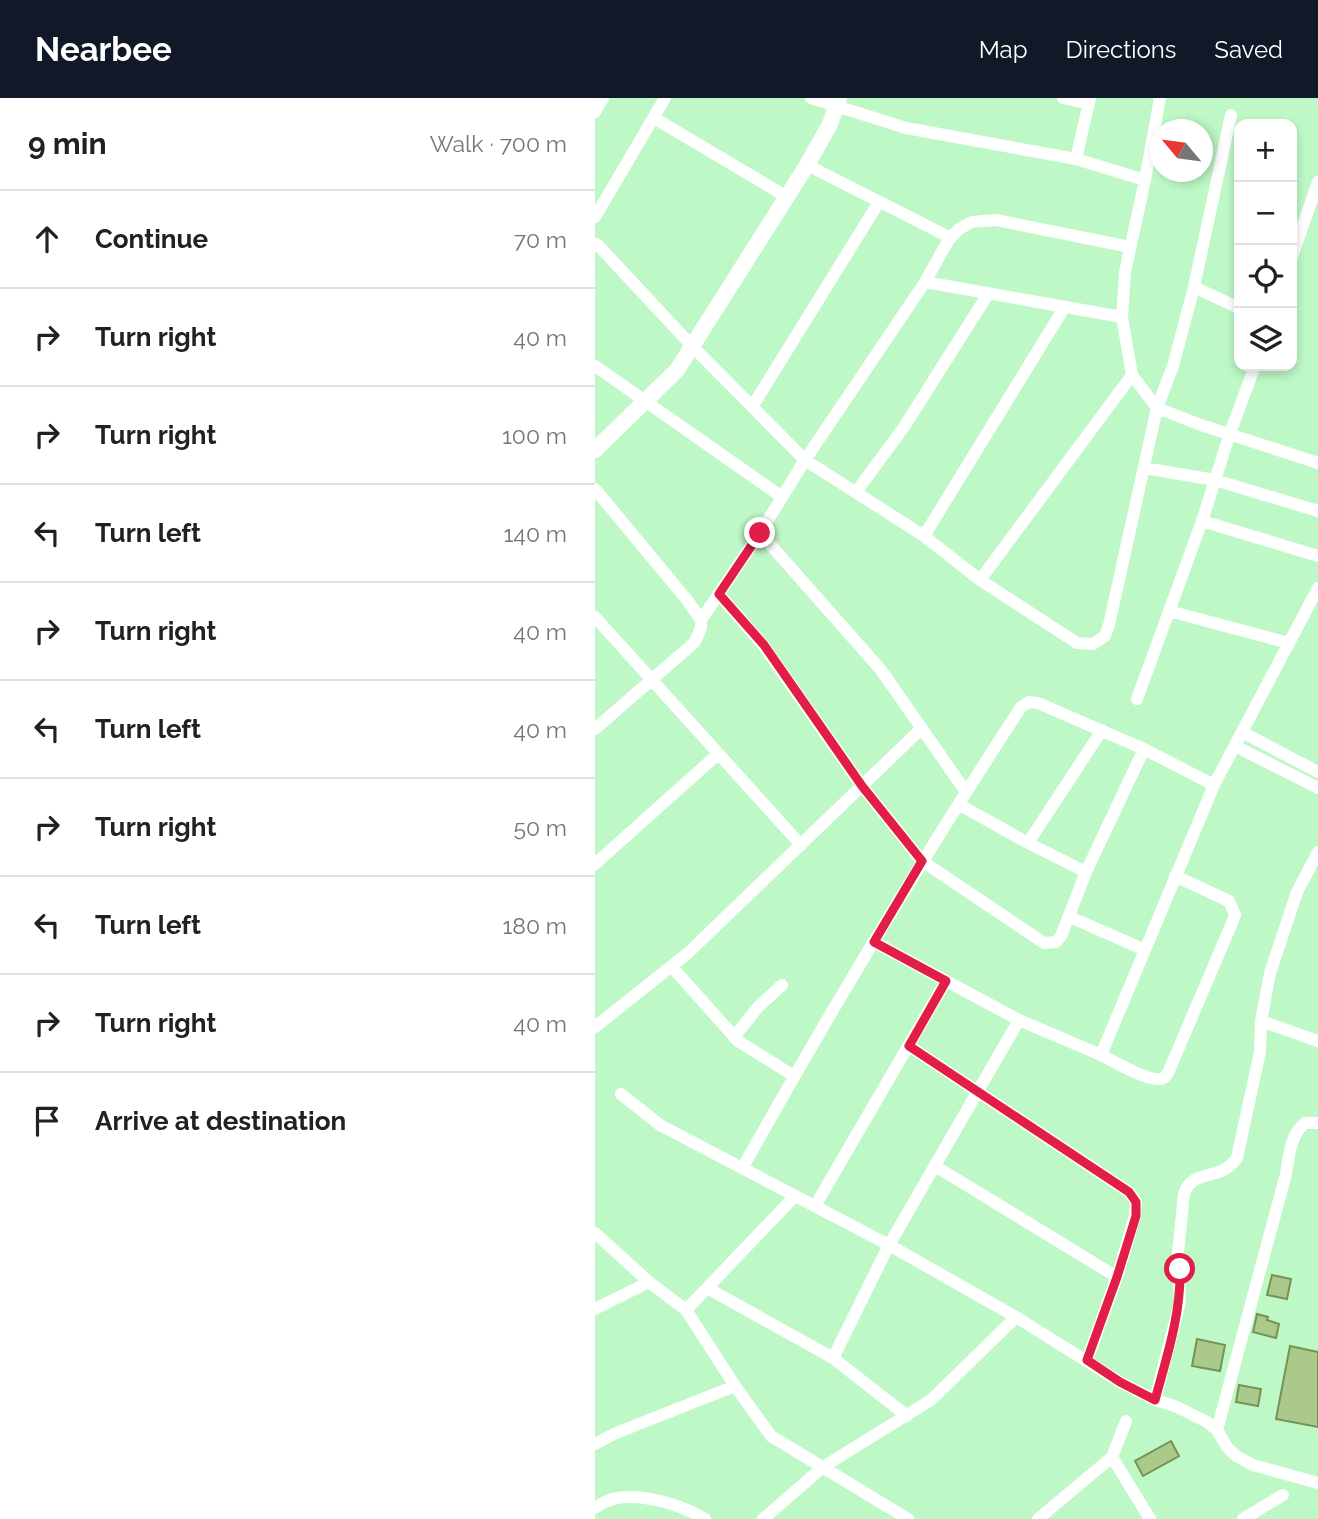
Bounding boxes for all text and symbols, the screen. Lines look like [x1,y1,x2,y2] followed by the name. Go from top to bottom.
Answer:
[35,30,172,69] text: Nearbee
[979,35,1028,64] text: Map
[1066,35,1176,64] text: Directions
[1214,35,1283,64] text: Saved
[1150,119,1213,182] north arrow
[1234,119,1297,371] map controls
[1234,119,1297,182] button: +
[28,126,107,161] text: 9 min
[430,130,567,157] text: Walk · 700 m
[1234,182,1297,245] button: −
[28,220,66,258] icon: ahead
[95,224,208,254] text: Continue
[514,226,567,253] text: 70 m
[1234,245,1297,308] button: locate
[1234,308,1297,371] button: layers
[28,318,66,356] icon: right
[95,322,216,352] text: Turn right
[513,324,567,351] text: 40 m
[28,416,66,454] icon: right
[95,420,216,450] text: Turn right
[502,422,567,449] text: 100 m
[28,514,66,552] icon: left
[744,517,775,548] route end
[95,518,201,548] text: Turn left
[504,520,567,547] text: 140 m
[28,612,66,650] icon: right
[95,616,216,646] text: Turn right
[513,618,567,645] text: 40 m
[28,710,66,748] icon: left
[95,714,201,744] text: Turn left
[513,716,567,743] text: 40 m
[28,808,66,846] icon: right
[95,812,216,842] text: Turn right
[513,814,567,841] text: 50 m
[28,906,66,944] icon: left
[95,910,201,940] text: Turn left
[502,912,567,939] text: 180 m
[28,1004,66,1042] icon: right
[95,1008,216,1038] text: Turn right
[513,1010,567,1037] text: 40 m
[28,1102,66,1140] icon: arrive
[95,1106,346,1136] text: Arrive at destination
[1164,1253,1195,1284] route start

